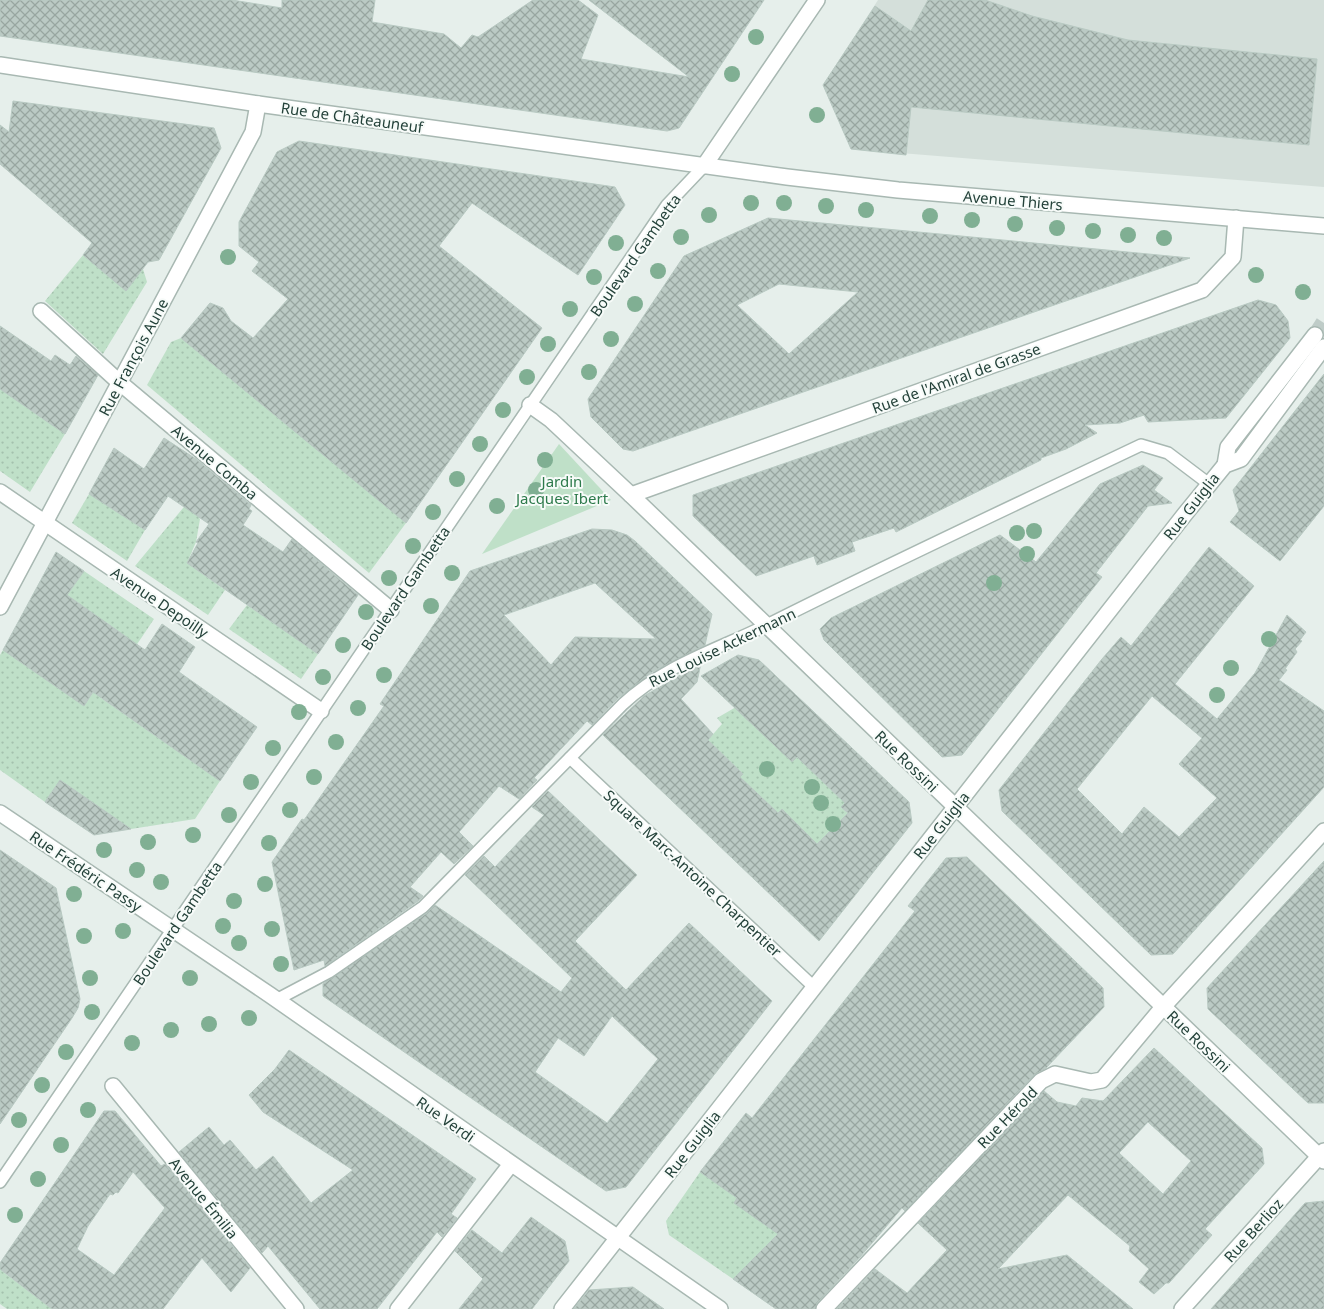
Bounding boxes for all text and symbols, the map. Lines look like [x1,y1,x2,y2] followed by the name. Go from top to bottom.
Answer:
[280,97,425,137] street label: Rue de Châteauneuf
[962,186,1064,214] street label: Avenue Thiers
[585,190,685,320] street label: Boulevard Gambetta
[94,295,172,419] street label: Rue François Aune
[869,338,1043,418] street label: Rue de l'Amiral de Grasse
[168,420,262,504] street label: Avenue Comba
[1158,468,1224,544] street label: Rue Guiglia
[514,471,609,508] park label: Jardin Jacques Ibert
[356,522,454,654] street label: Boulevard Gambetta
[107,562,213,642] street label: Avenue Depoilly
[645,603,799,691] street label: Rue Louise Ackermann
[871,726,943,796] street label: Rue Rossini
[600,785,786,961] street label: Square Marc-Antoine Charpentier
[908,787,974,863] street label: Rue Guiglia
[26,826,146,916] street label: Rue Frédéric Passy
[128,857,226,989] street label: Boulevard Gambetta
[1163,1006,1235,1076] street label: Rue Rossini
[973,1082,1041,1152] street label: Rue Hérold
[413,1092,479,1146] street label: Rue Verdi
[659,1106,725,1182] street label: Rue Guiglia
[165,1153,243,1243] street label: Avenue Émilia
[1219,1194,1287,1266] street label: Rue Berlioz

